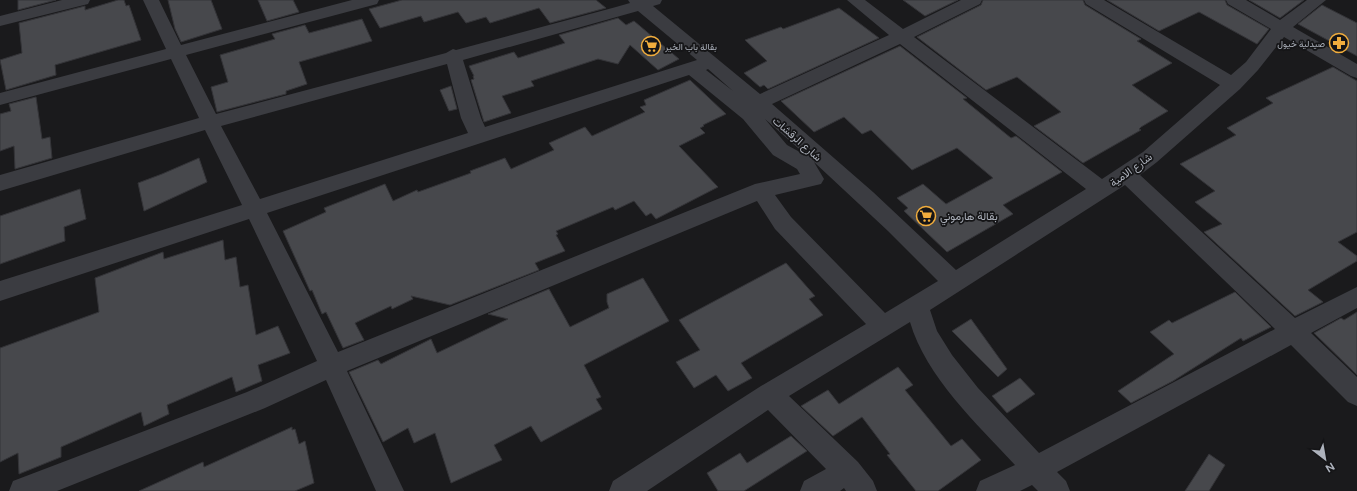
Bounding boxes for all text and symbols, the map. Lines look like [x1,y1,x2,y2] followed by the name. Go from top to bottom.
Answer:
[1328,32,1350,54] pharmacy icon: صيدلية خيول
[640,35,662,57] supermarket icon: بقالة باب الخير
[1277,38,1325,50] place label: صيدلية خيول
[664,41,717,53] place label: بقالة باب الخير
[769,114,824,165] street label: شارع الرقشات
[1107,150,1156,191] street label: شارع الامية
[915,205,937,227] supermarket icon: بقالة هارموني
[940,210,998,226] place label: بقالة هارموني
[1305,439,1345,479] north arrow
[1323,459,1337,475] text: N

